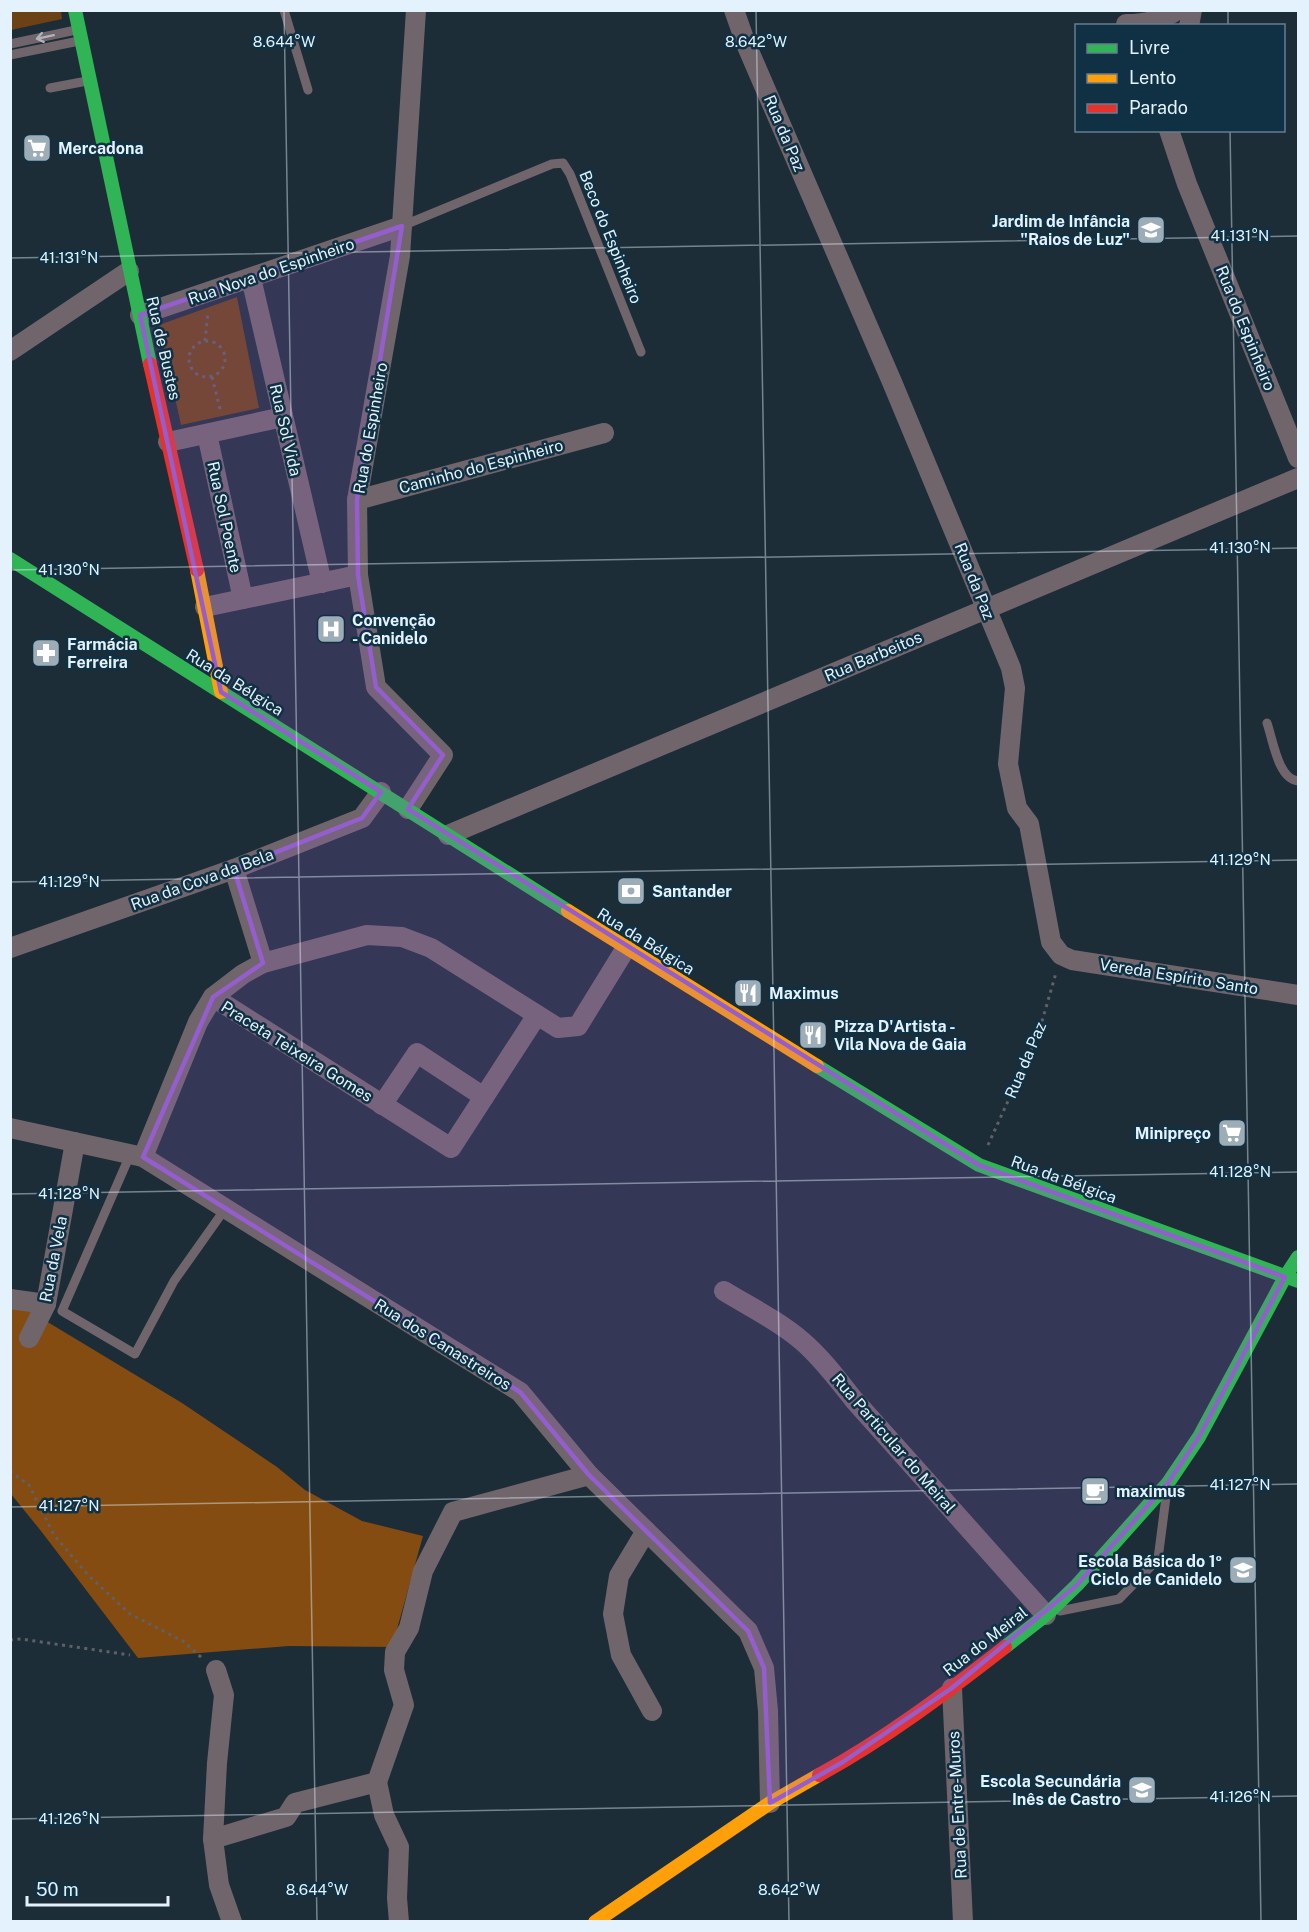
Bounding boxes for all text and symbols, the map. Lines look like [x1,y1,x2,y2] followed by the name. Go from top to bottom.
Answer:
[1075,24,1285,132] legend
[35,32,55,43] one-way arrow
[253,33,315,50] text: 8.644°W
[725,33,787,50] text: 8.642°W
[1129,37,1170,58] text: Livre
[1129,67,1176,88] text: Lento
[760,92,809,175] street label: Rua da Paz
[1129,97,1188,118] text: Parado
[21,132,53,164] supermarket icon: Mercadona
[58,139,143,158] place label: Mercadona
[575,168,646,306] street label: Beco do Espinheiro
[992,212,1130,249] place label: Jardim de Infância "Raios de Luz"
[1135,214,1167,246] school or university icon: Jardim de Infância "Raios de Luz"
[1211,227,1269,244] text: 41.131°N
[186,234,357,309] street label: Rua Nova do Espinheiro
[40,249,98,266] text: 41.131°N
[1212,263,1279,393] street label: Rua do Espinheiro
[142,294,185,402] street label: Rua de Bustes
[350,361,391,495] street label: Rua do Espinheiro
[266,382,305,478] street label: Rua Sol Vida
[397,435,565,498] street label: Caminho do Espinheiro
[203,460,246,575] street label: Rua Sol Poente
[1209,539,1271,556] text: 41.130°N
[950,540,999,623] street label: Rua da Paz
[38,561,100,578] text: 41.130°N
[352,611,436,648] place label: Convenção - Canidelo
[315,613,347,645] hospital icon: Convenção - Canidelo
[822,627,925,686] street label: Rua Barbeitos
[67,635,138,672] place label: Farmácia Ferreira
[30,637,62,669] pharmacy icon: Farmácia Ferreira
[183,645,287,720] street label: Rua da Bélgica
[128,845,276,914] street label: Rua da Cova da Bela
[1209,851,1271,868] text: 41.129°N
[38,873,100,890] text: 41.129°N
[615,875,647,907] bank icon: Santander
[652,882,732,901] place label: Santander
[594,904,698,979] street label: Rua da Bélgica
[1098,955,1260,998] street label: Vereda Espírito Santo
[732,977,764,1009] restaurant icon: Maximus
[769,984,839,1003] place label: Maximus
[218,997,376,1106] street label: Praceta Teixeira Gomes
[834,1017,966,1054] place label: Pizza D'Artista - Vila Nova de Gaia
[797,1019,829,1051] restaurant icon: Pizza D'Artista - Vila Nova de Gaia
[1001,1019,1050,1101] street label: Rua da Paz
[1216,1117,1248,1149] supermarket icon: Minipreço
[1135,1124,1211,1143] place label: Minipreço
[1008,1152,1119,1207] street label: Rua da Bélgica
[1209,1163,1271,1180] text: 41.128°N
[38,1185,100,1202] text: 41.128°N
[36,1215,71,1304] street label: Rua da Vela
[371,1295,514,1394] street label: Rua dos Canastreiros
[828,1370,959,1517] street label: Rua Particular do Meiral
[1079,1475,1111,1507] cafe icon: maximus
[1209,1476,1271,1493] text: 41.127°N
[1116,1482,1185,1501] place label: maximus
[38,1497,100,1514] text: 41.127°N
[1078,1552,1222,1589] place label: Escola Básica do 1º Ciclo de Canidelo
[1227,1554,1259,1586] school or university icon: Escola Básica do 1º Ciclo de Canidelo
[939,1603,1031,1680] street label: Rua do Meiral
[944,1731,971,1879] street label: Rua de Entre-Muros
[980,1772,1121,1809] place label: Escola Secundária Inês de Castro
[1126,1774,1158,1806] school or university icon: Escola Secundária Inês de Castro
[1209,1788,1271,1805] text: 41.126°N
[38,1810,100,1827] text: 41.126°N
[27,1869,168,1907] scale bar
[36,1879,79,1900] text: 50 m
[286,1881,348,1898] text: 8.644°W
[758,1881,820,1898] text: 8.642°W

